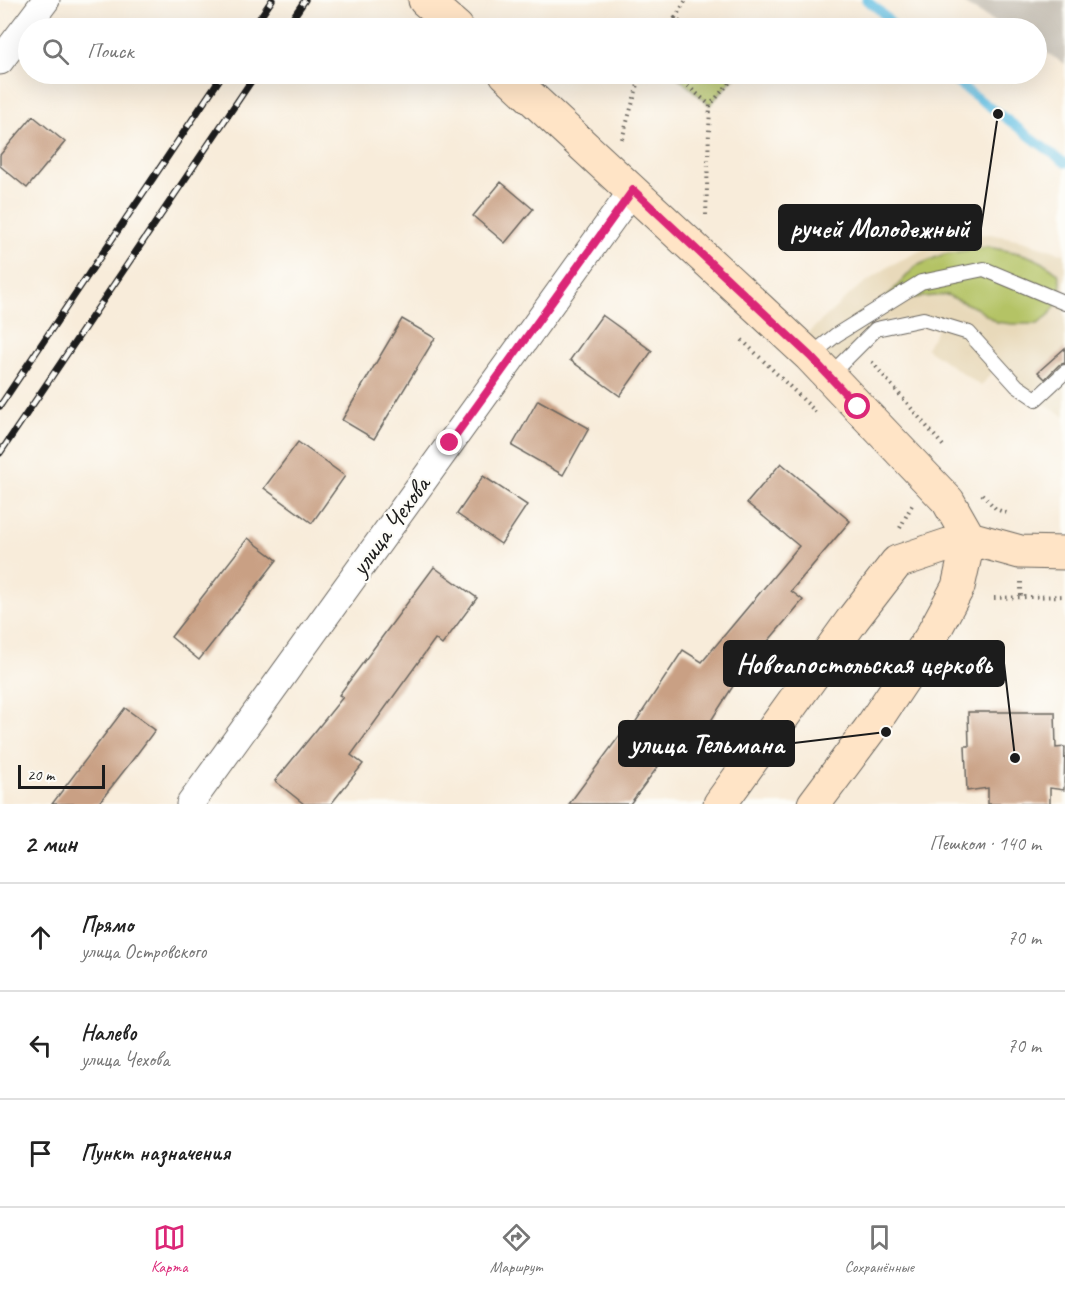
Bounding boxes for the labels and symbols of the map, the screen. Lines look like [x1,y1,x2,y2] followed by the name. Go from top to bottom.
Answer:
[779,205,981,250] callout: ручей Молодежный
[791,211,972,245] text: ручей Молодежный
[844,393,870,419] route start
[436,429,462,455] route end
[342,468,438,584] street label: улица Чехова
[724,641,1004,686] callout: Новоапостольская церковь
[736,647,993,681] text: Новоапостольская церковь
[619,721,794,766] callout: улица Тельмана
[628,727,786,761] text: улица Тельмана
[18,762,105,790] scale bar

